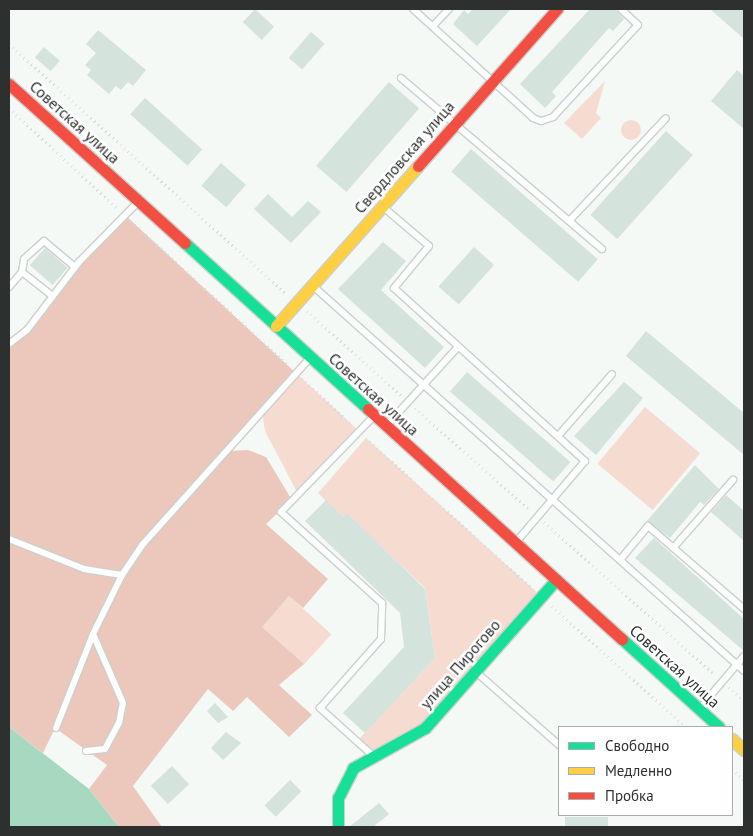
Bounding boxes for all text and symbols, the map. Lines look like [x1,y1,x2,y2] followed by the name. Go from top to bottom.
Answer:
[26,76,124,168] street label: Советская улица
[350,97,458,217] street label: Свердловская улица
[325,348,423,440] street label: Советская улица
[416,615,504,713] street label: улица Пирогово
[626,620,724,712] street label: Советская улица
[558,726,733,816] legend
[605,736,669,755] text: Свободно
[605,761,672,780] text: Медленно
[605,786,654,805] text: Пробка

